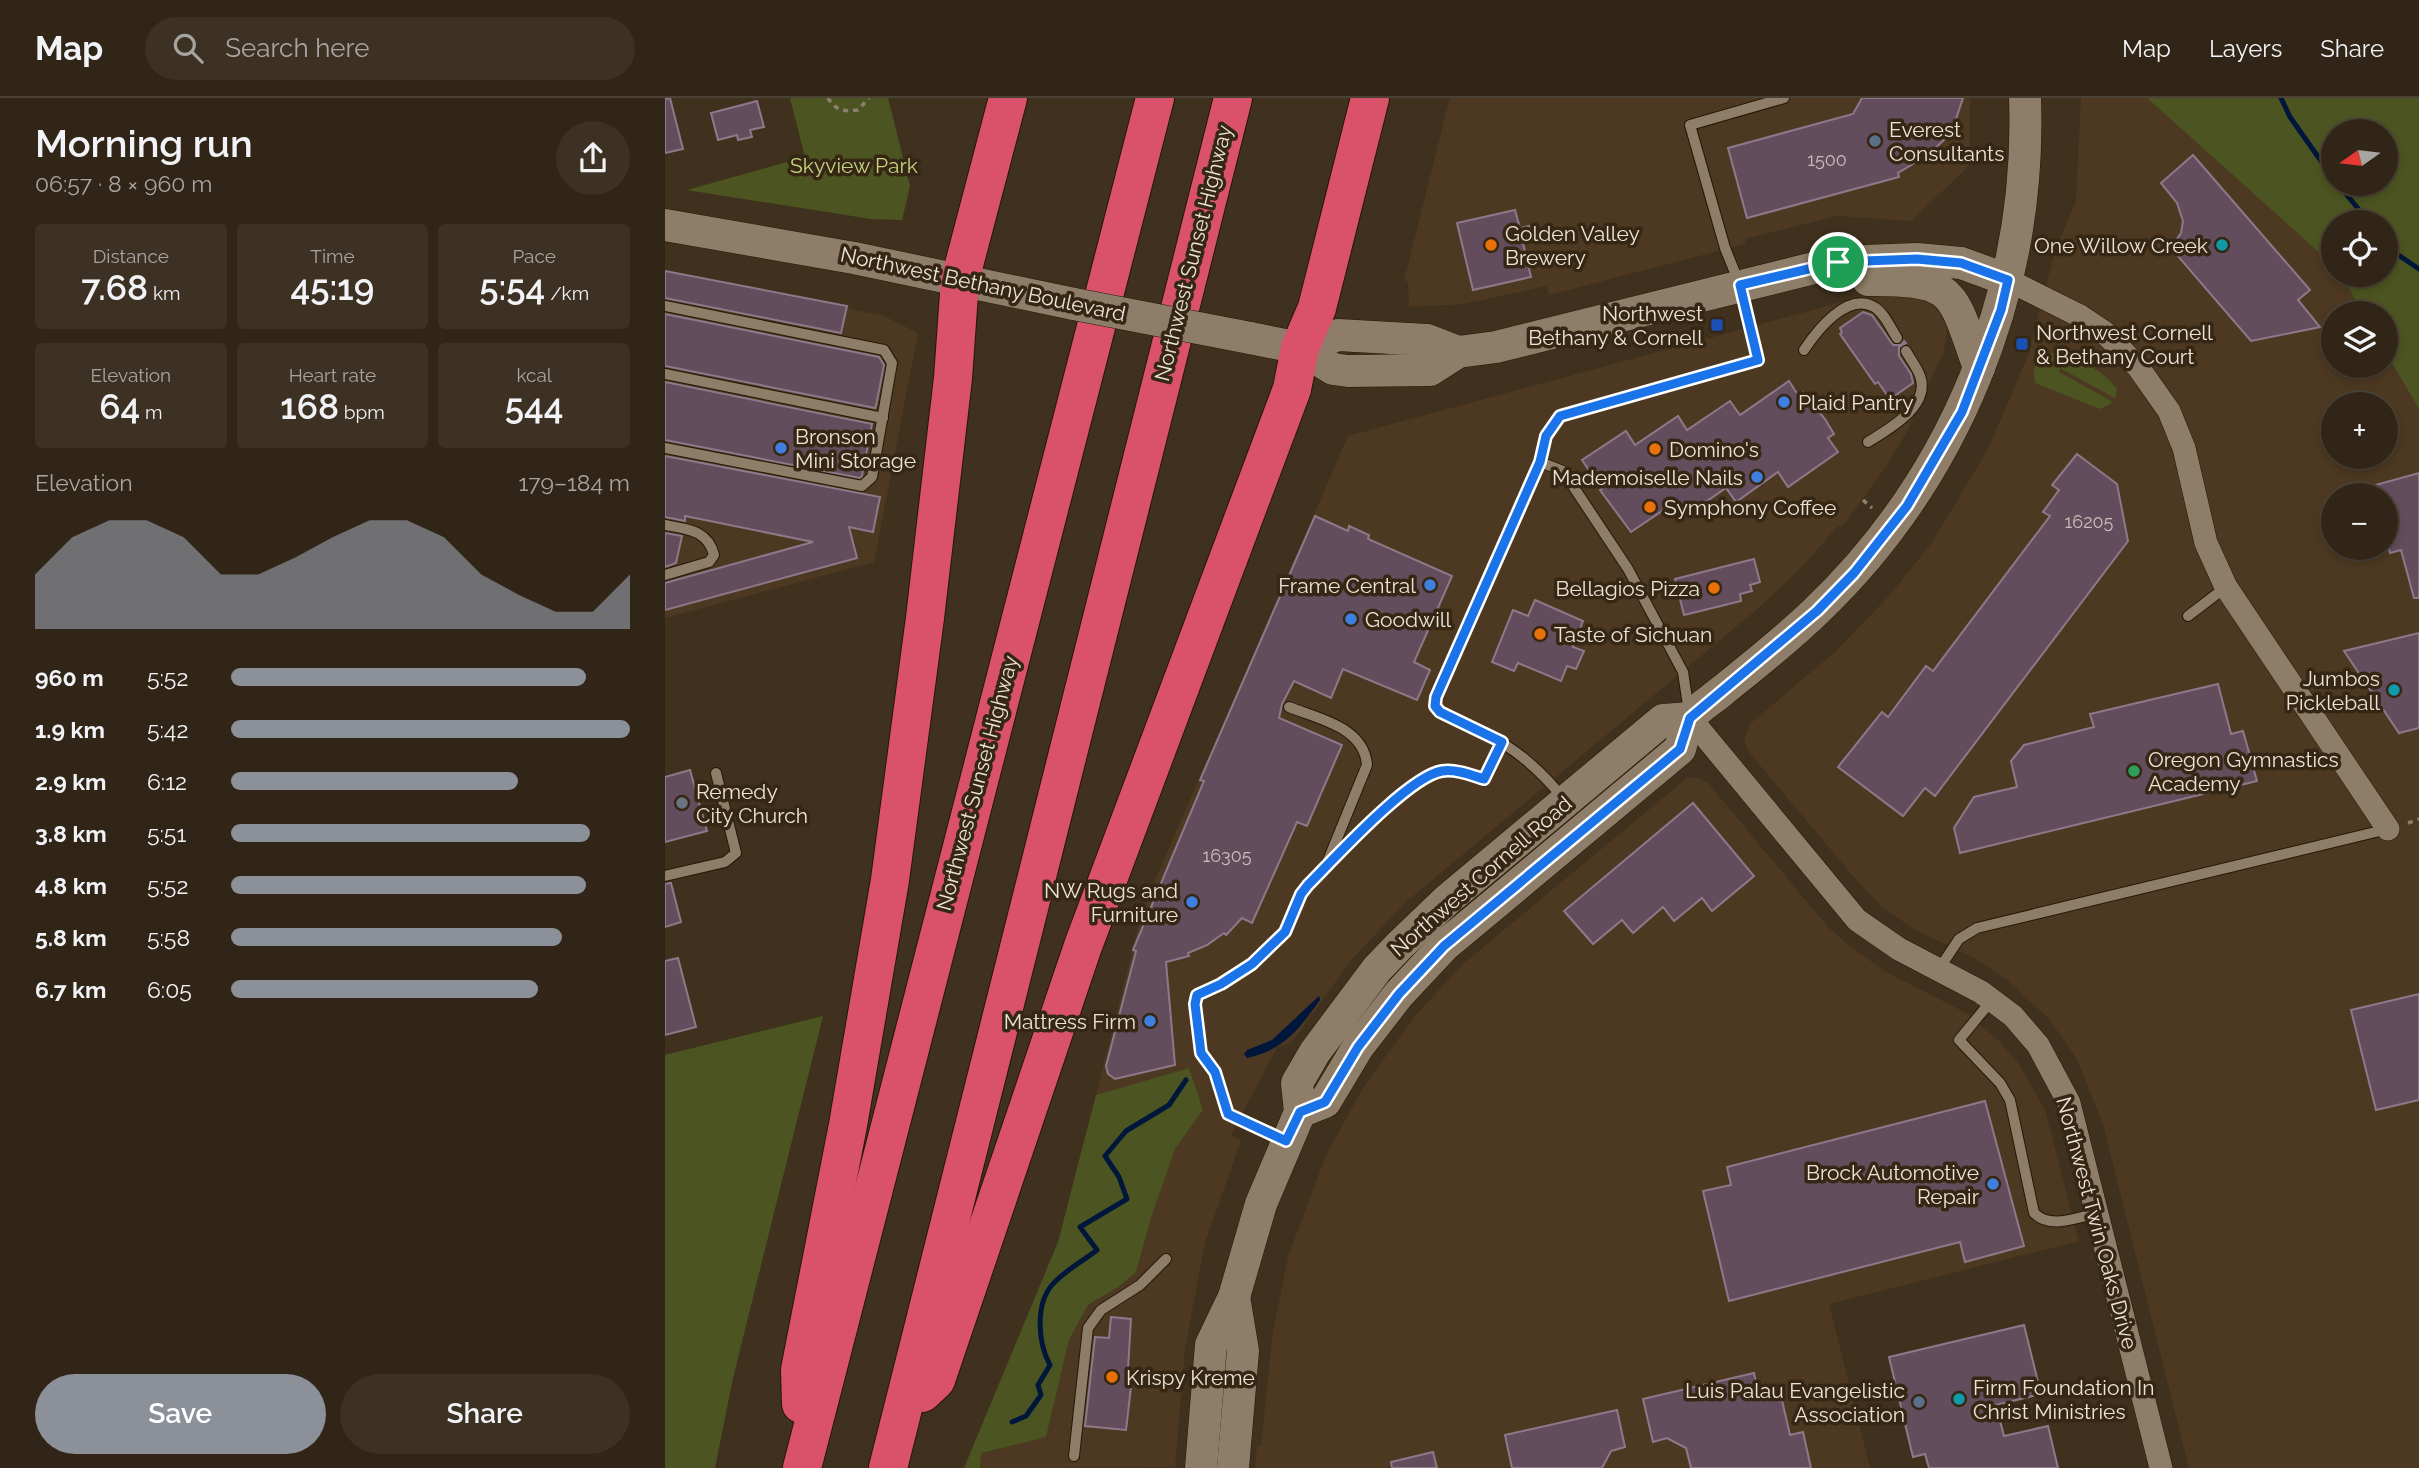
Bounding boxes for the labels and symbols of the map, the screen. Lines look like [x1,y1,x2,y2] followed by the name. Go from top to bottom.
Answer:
[1889,117,2004,166] place label: Everest Consultants
[2321,119,2397,196] north arrow
[1149,122,1237,384] street label: Northwest Sunset Highway
[1867,133,1883,149] marker: Everest Consultants
[1807,149,1847,170] house number: 1500
[790,153,918,178] park label: Skyview Park
[1505,221,1640,270] place label: Golden Valley Brewery
[1808,232,1868,292] pin
[2034,233,2208,258] place label: One Willow Creek
[1483,237,1499,253] marker: Golden Valley Brewery
[2214,237,2230,253] marker: One Willow Creek
[838,242,1128,326] street label: Northwest Bethany Boulevard
[1528,301,1703,350] place label: Northwest Bethany & Cornell
[1709,317,1725,333] marker: Northwest Bethany & Cornell
[2036,320,2213,369] place label: Northwest Cornell & Bethany Court
[2014,336,2030,352] marker: Northwest Cornell & Bethany Court
[1798,390,1914,415] place label: Plaid Pantry
[1776,394,1792,410] marker: Plaid Pantry
[795,424,916,473] place label: Bronson Mini Storage
[1669,437,1759,462] place label: Domino's
[773,440,789,456] marker: Bronson Mini Storage
[1647,441,1663,457] marker: Domino's
[1552,465,1743,490] place label: Mademoiselle Nails
[1749,469,1765,485] marker: Mademoiselle Nails
[1664,495,1836,520] place label: Symphony Coffee
[1642,499,1658,515] marker: Symphony Coffee
[2065,511,2114,532] house number: 16205
[1278,573,1416,598] place label: Frame Central
[1556,576,1700,601] place label: Bellagios Pizza
[1422,577,1438,593] marker: Frame Central
[1706,580,1722,596] marker: Bellagios Pizza
[1365,607,1451,632] place label: Goodwill
[1343,611,1359,627] marker: Goodwill
[1554,622,1712,647] place label: Taste of Sichuan
[1532,626,1548,642] marker: Taste of Sichuan
[931,653,1023,913] street label: Northwest Sunset Highway
[2286,666,2380,715] place label: Jumbos Pickleball
[2386,682,2402,698] marker: Jumbos Pickleball
[2148,747,2339,796] place label: Oregon Gymnastics Academy
[2126,763,2142,779] marker: Oregon Gymnastics Academy
[696,779,808,828] place label: Remedy City Church
[1385,791,1577,961] street label: Northwest Cornell Road
[674,795,690,811] marker: Remedy City Church
[1203,845,1252,866] house number: 16305
[1044,878,1178,927] place label: NW Rugs and Furniture
[1184,894,1200,910] marker: NW Rugs and Furniture
[1004,1009,1136,1034] place label: Mattress Firm
[1142,1013,1158,1029] marker: Mattress Firm
[2051,1094,2143,1352] street label: Northwest Twin Oaks Drive
[1806,1160,1980,1209] place label: Brock Automotive Repair
[1985,1176,2001,1192] marker: Brock Automotive Repair
[1126,1365,1255,1390] place label: Krispy Kreme
[1104,1369,1120,1385] marker: Krispy Kreme
[1973,1375,2154,1424] place label: Firm Foundation In Christ Ministries
[1685,1378,1905,1427] place label: Luis Palau Evangelistic Association
[1951,1391,1967,1407] marker: Firm Foundation In Christ Ministries
[1911,1394,1927,1410] marker: Luis Palau Evangelistic Association

